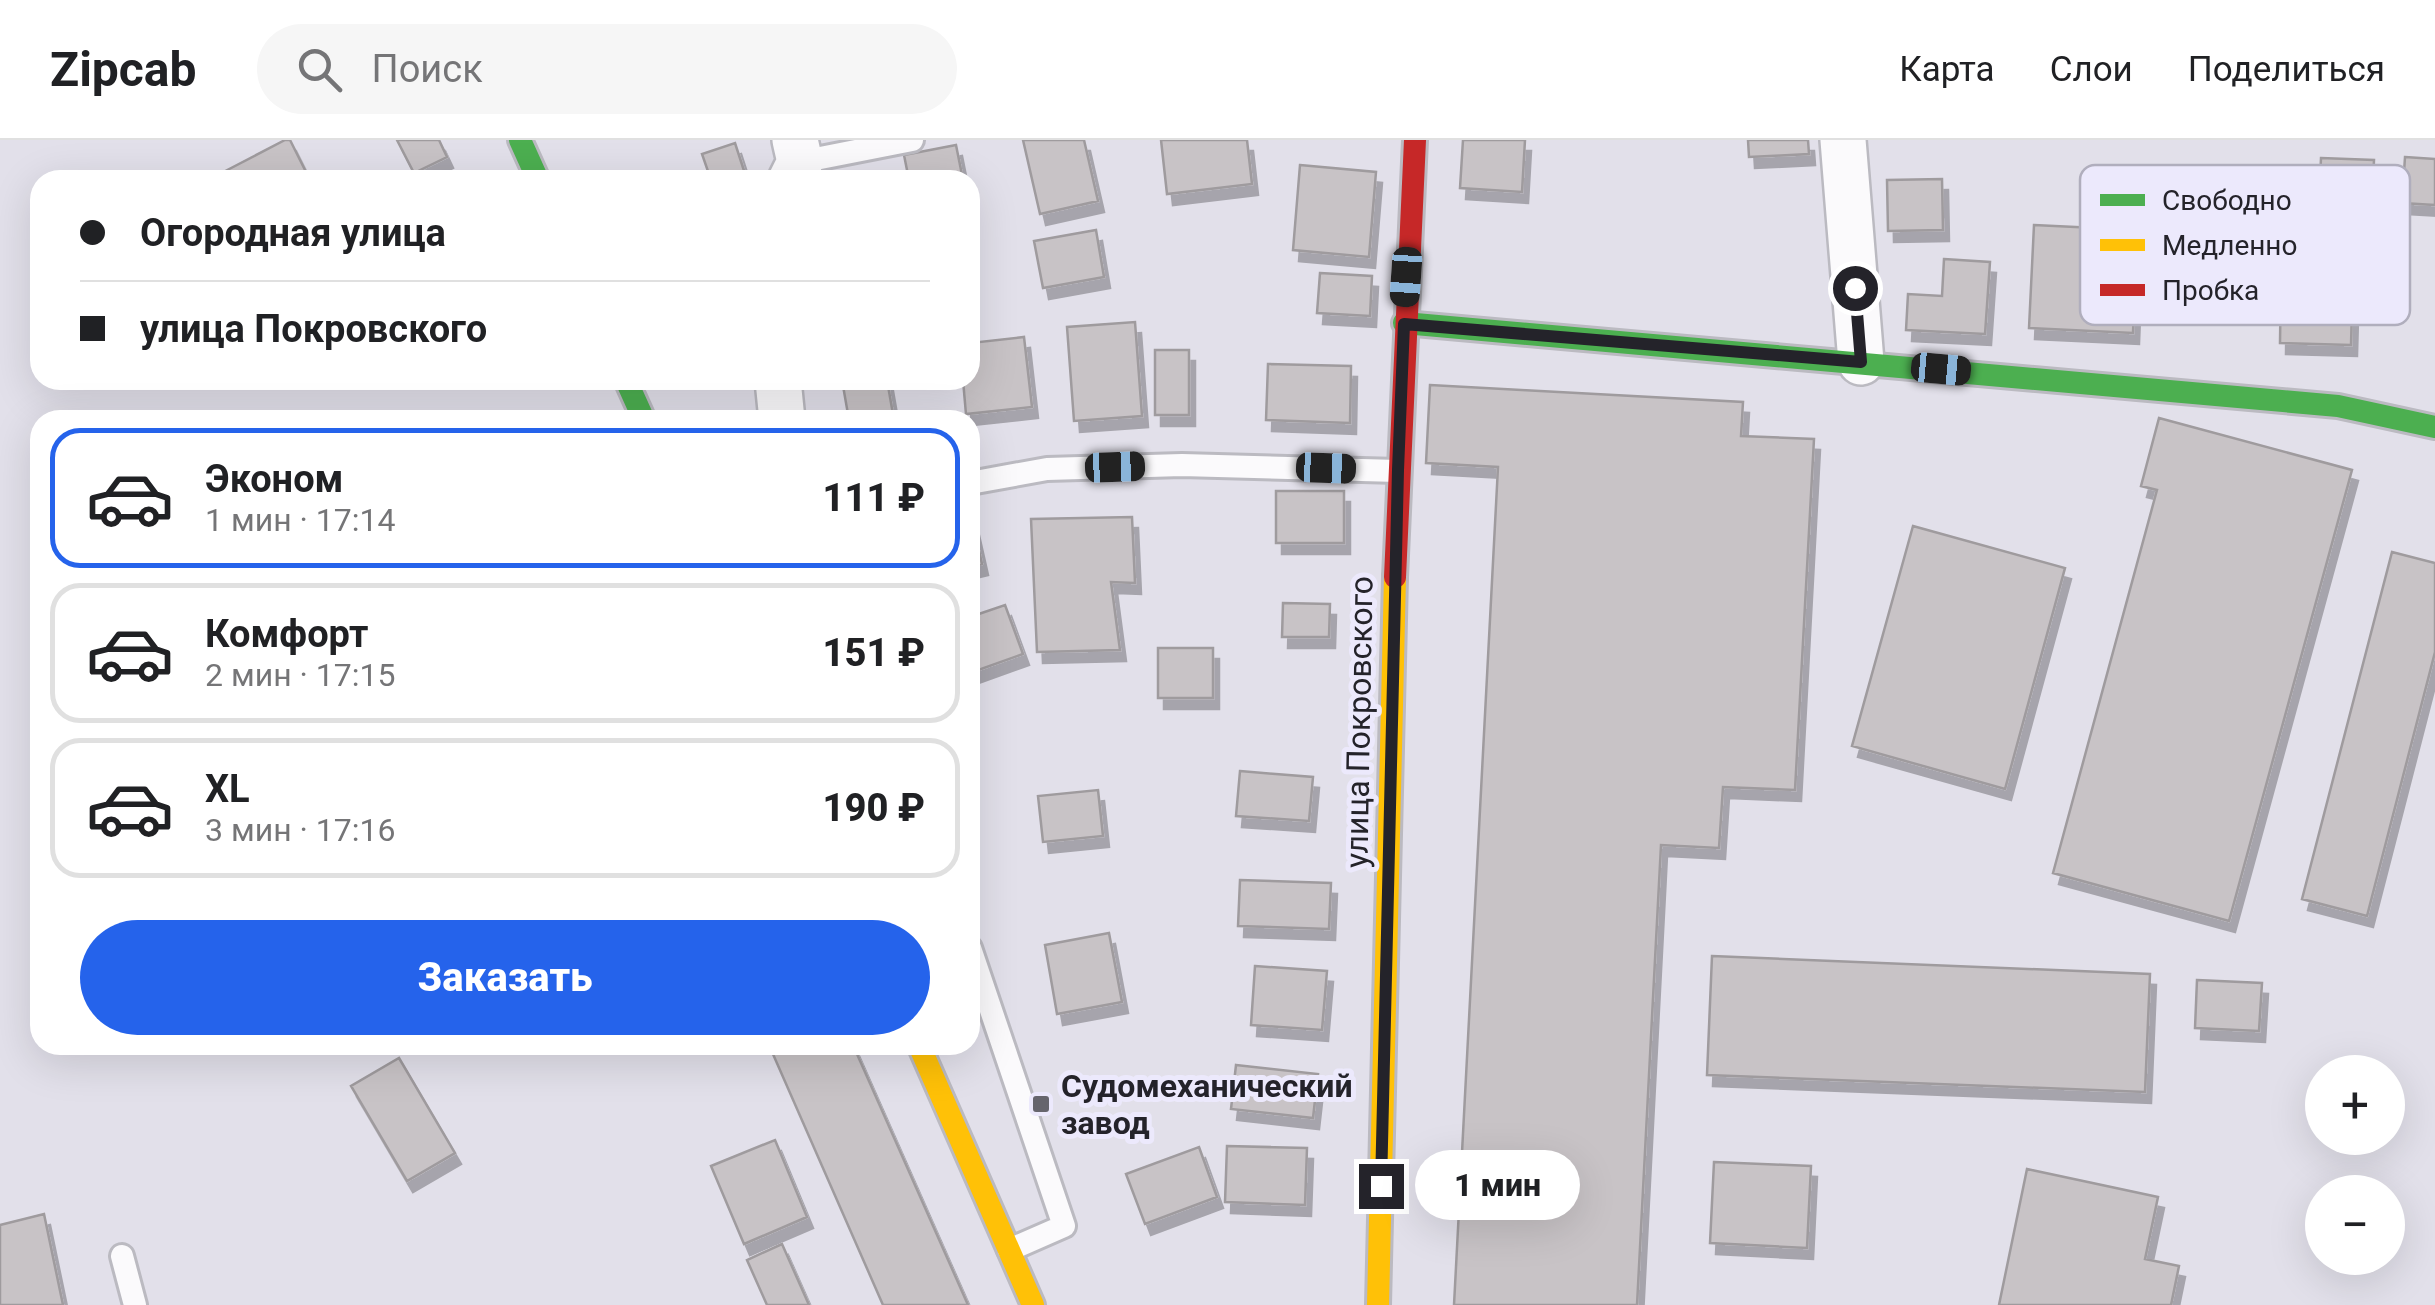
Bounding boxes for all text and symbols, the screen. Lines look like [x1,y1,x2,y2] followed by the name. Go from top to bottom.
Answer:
[257,24,957,114] search box
[50,41,197,98] text: Zipcab
[292,42,347,97] icon: search
[372,47,483,91] text: Поиск
[1899,49,1995,90] text: Карта
[2050,49,2133,90] text: Слои
[2188,49,2385,90] text: Поделиться
[2080,165,2410,325] legend
[2162,184,2292,217] text: Свободно
[140,211,446,255] text: Огородная улица
[2162,229,2298,262] text: Медленно
[1389,246,1423,308] car
[1833,266,1878,311] route start
[2162,274,2259,307] text: Пробка
[140,307,487,351] text: улица Покровского
[1910,351,1972,387] car
[1084,451,1146,483] car
[1295,452,1357,484] car
[85,453,175,543] icon: car
[205,457,343,501] text: Эконом
[823,476,925,520] text: 111 ₽
[205,501,396,539] text: 1 мин · 17:14
[1337,576,1381,868] street label: улица Покровского
[85,608,175,698] icon: car
[205,612,368,656] text: Комфорт
[823,631,925,675] text: 151 ₽
[205,656,396,694] text: 2 мин · 17:15
[85,763,175,853] icon: car
[205,767,250,811] text: XL
[823,786,925,830] text: 190 ₽
[205,811,396,849] text: 3 мин · 17:16
[80,920,930,1035] button: Заказать
[2305,1055,2405,1275] map controls
[2305,1055,2405,1155] button: +
[1061,1067,1353,1142] place label: Судомеханический завод
[1030,1093,1052,1115] marker: Судомеханический завод
[1416,1151,1581,1221] callout: 1 мин
[1359,1164,1404,1209] route end
[1454,1166,1541,1204] text: 1 мин
[2305,1175,2405,1275] button: −

